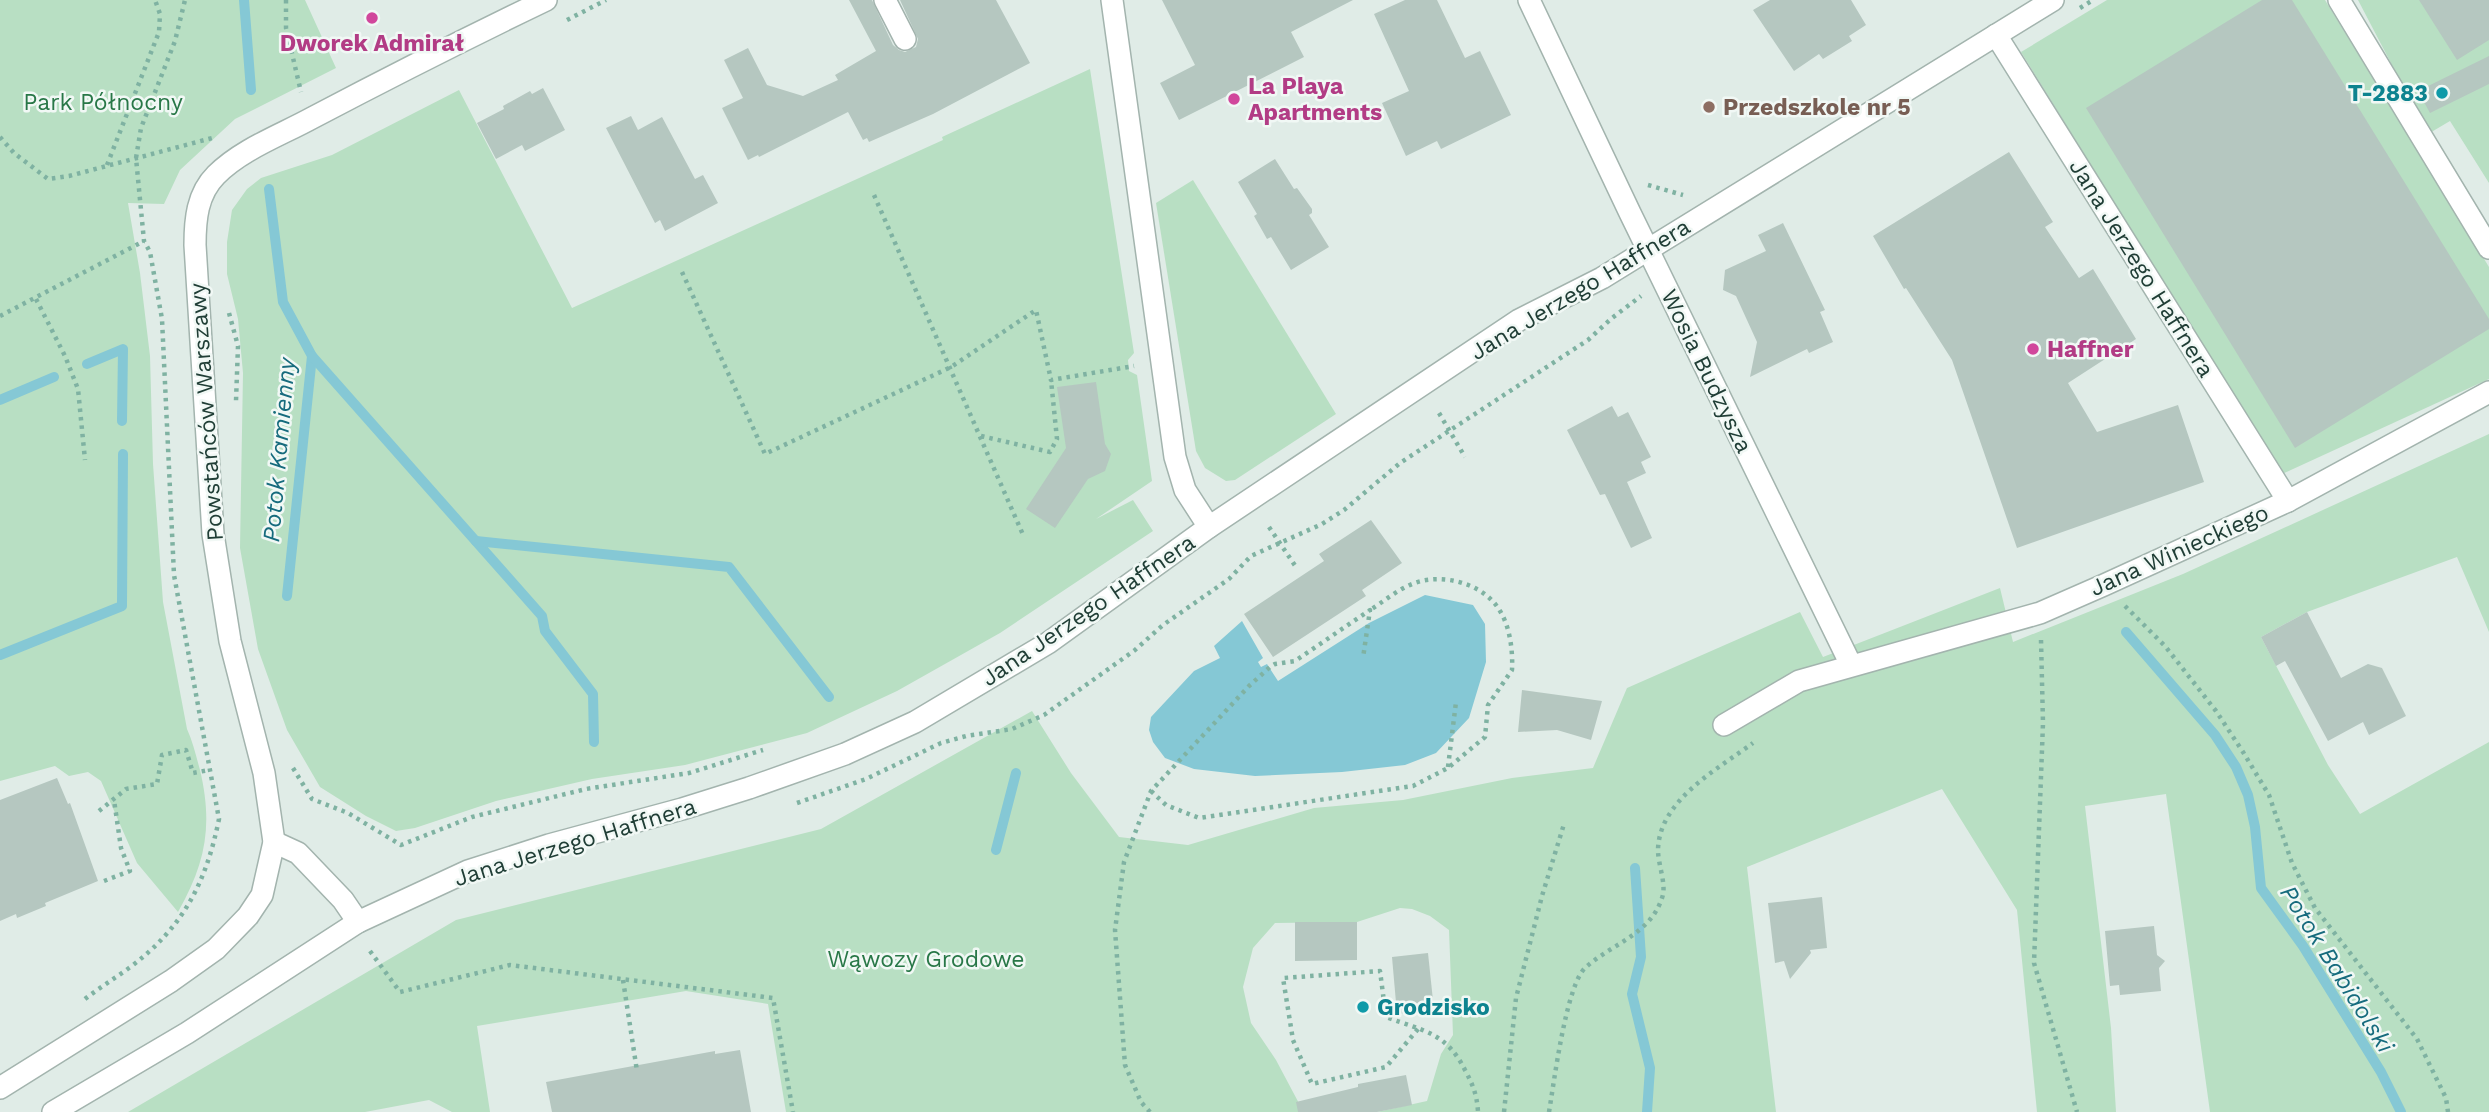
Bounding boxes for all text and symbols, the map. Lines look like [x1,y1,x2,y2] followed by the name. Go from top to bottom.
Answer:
[364,10,380,26] marker: Dworek Admirał
[280,30,464,57] place label: Dworek Admirał
[1248,73,1382,126] place label: La Playa Apartments
[2348,80,2428,107] place label: T-2883
[2434,85,2450,101] marker: T-2883
[23,89,183,116] park label: Park Północny
[1226,91,1242,107] marker: La Playa Apartments
[1723,94,1911,121] place label: Przedszkole nr 5
[1701,99,1717,115] marker: Przedszkole nr 5
[2063,154,2221,382] street label: Jana Jerzego Haffnera
[1465,213,1695,366] street label: Jana Jerzego Haffnera
[184,282,229,542] street label: Powstańców Warszawy
[1655,285,1758,457] street label: Wosia Budzysza
[2047,335,2134,363] place label: Haffner
[2025,341,2041,357] marker: Haffner
[257,355,301,543] water label: Potok Kamienny
[2086,499,2273,602] street label: Jana Winieckiego
[976,529,1200,692] street label: Jana Jerzego Haffnera
[451,793,699,892] street label: Jana Jerzego Haffnera
[2274,880,2400,1058] water label: Potok Babidolski
[827,946,1025,973] park label: Wąwozy Grodowe
[1377,994,1490,1021] place label: Grodzisko
[1355,999,1371,1015] marker: Grodzisko

